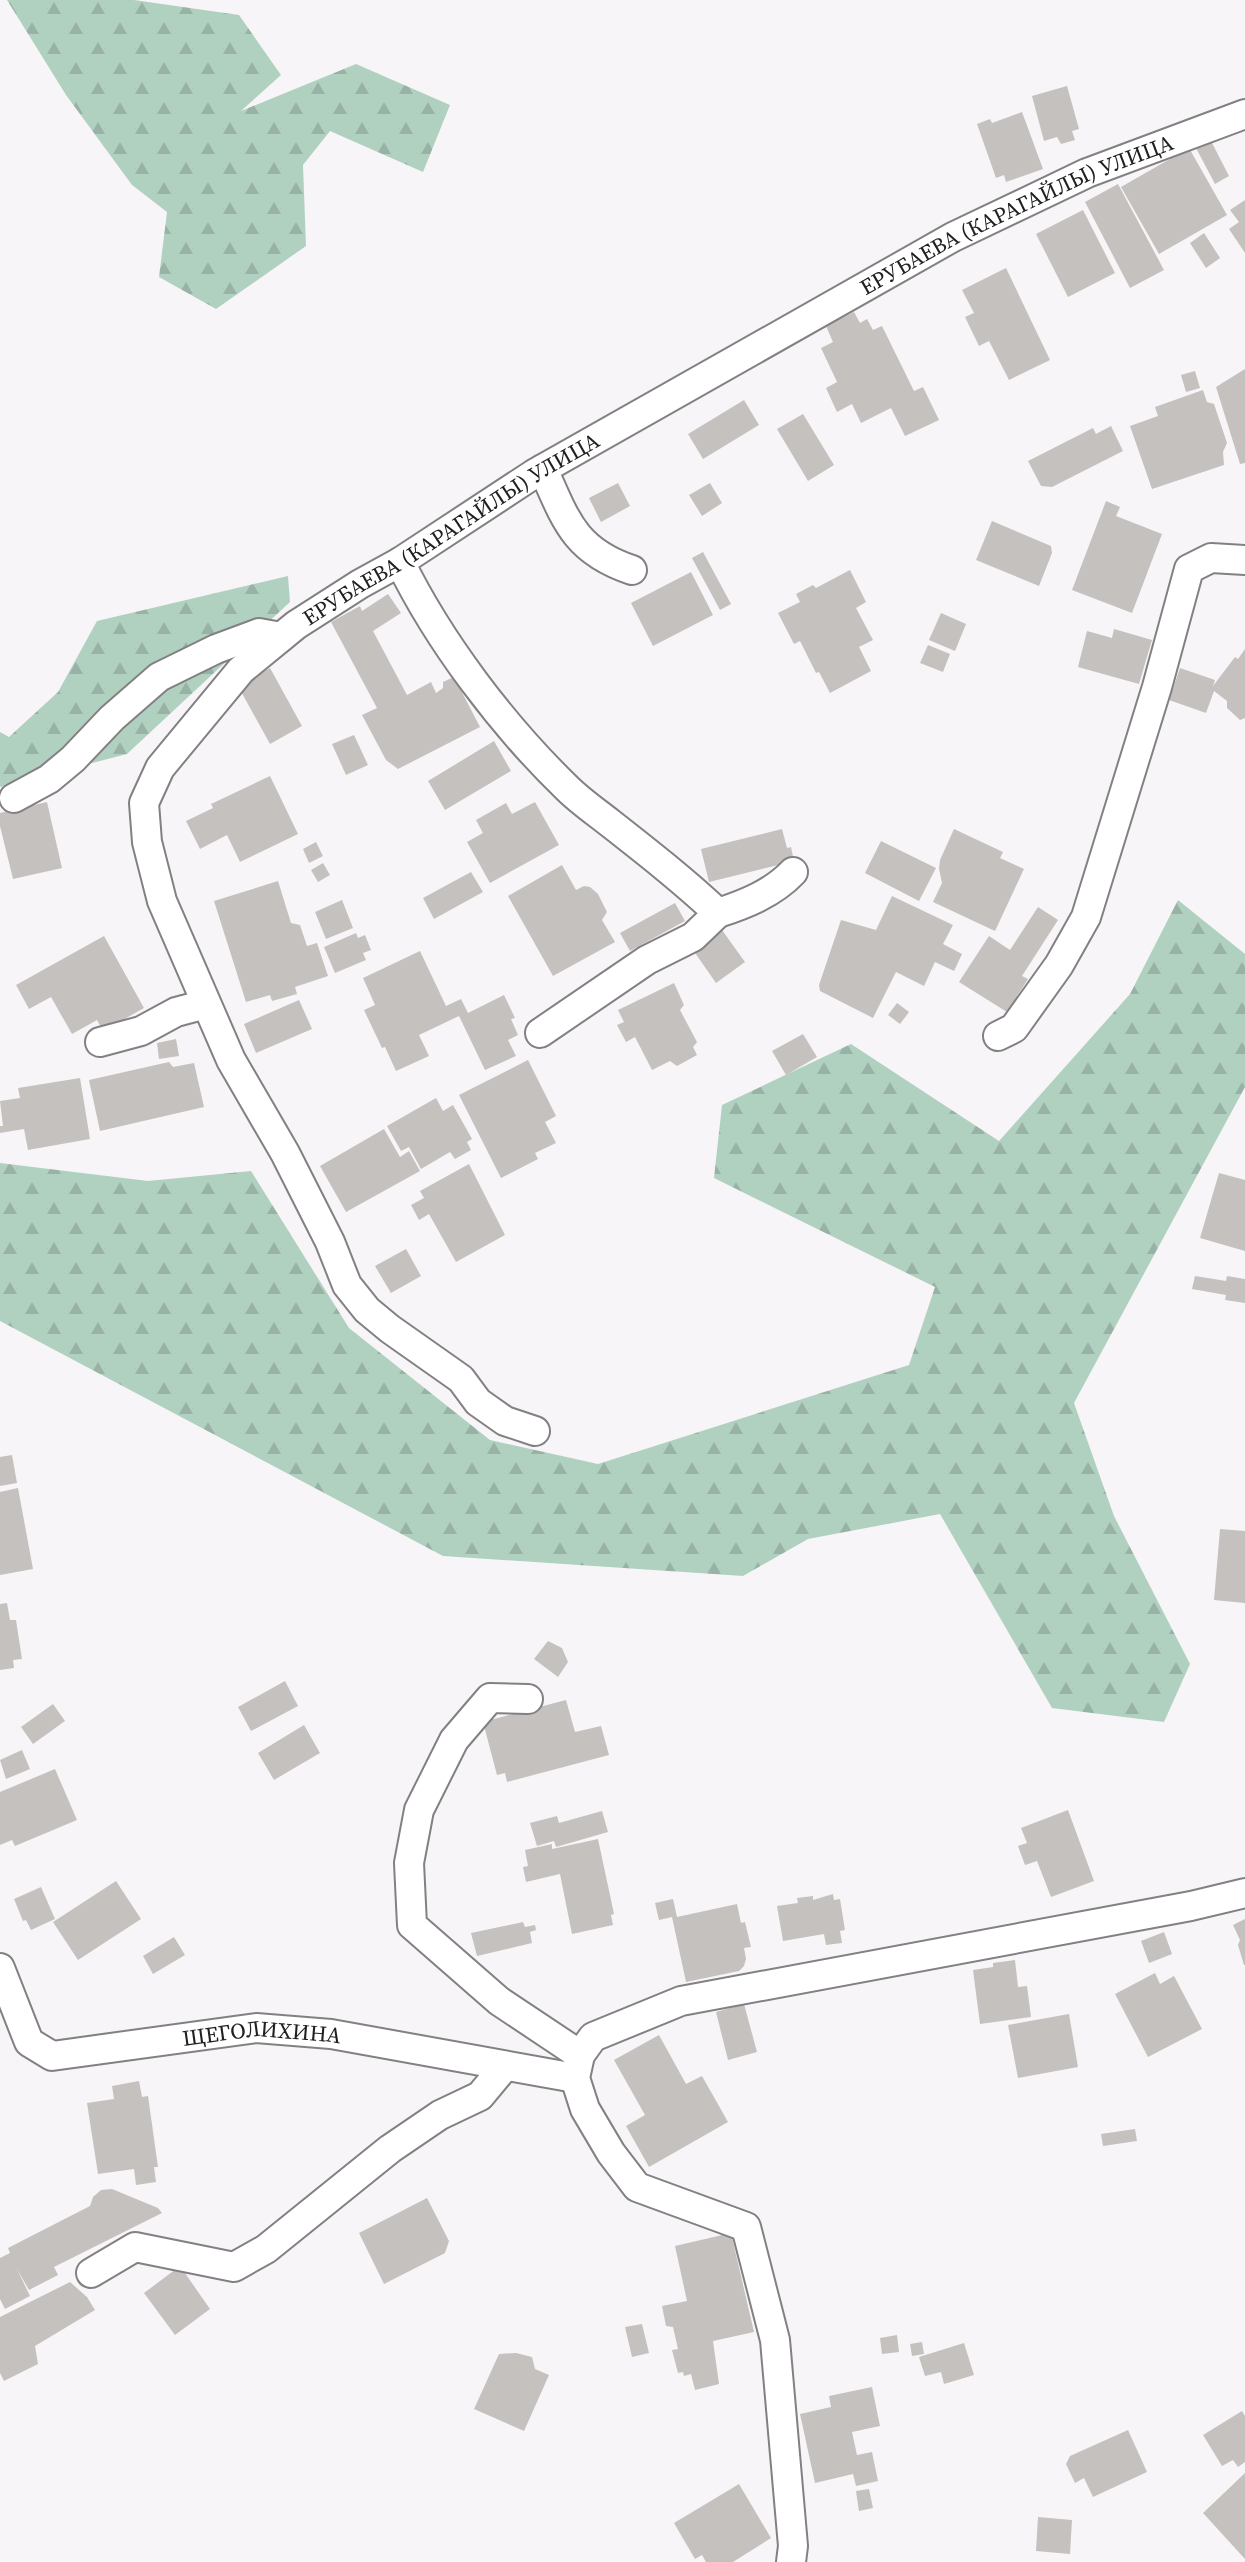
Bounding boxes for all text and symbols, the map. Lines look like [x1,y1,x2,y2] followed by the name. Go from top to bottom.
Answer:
[854,127,1178,302] street label: ЕРУБАЕВА (КАРАГАЙЛЫ) УЛИЦА
[297,425,605,632] street label: ЕРУБАЕВА (КАРАГАЙЛЫ) УЛИЦА
[180,2013,344,2053] street label: ЩЕГОЛИХИНА

